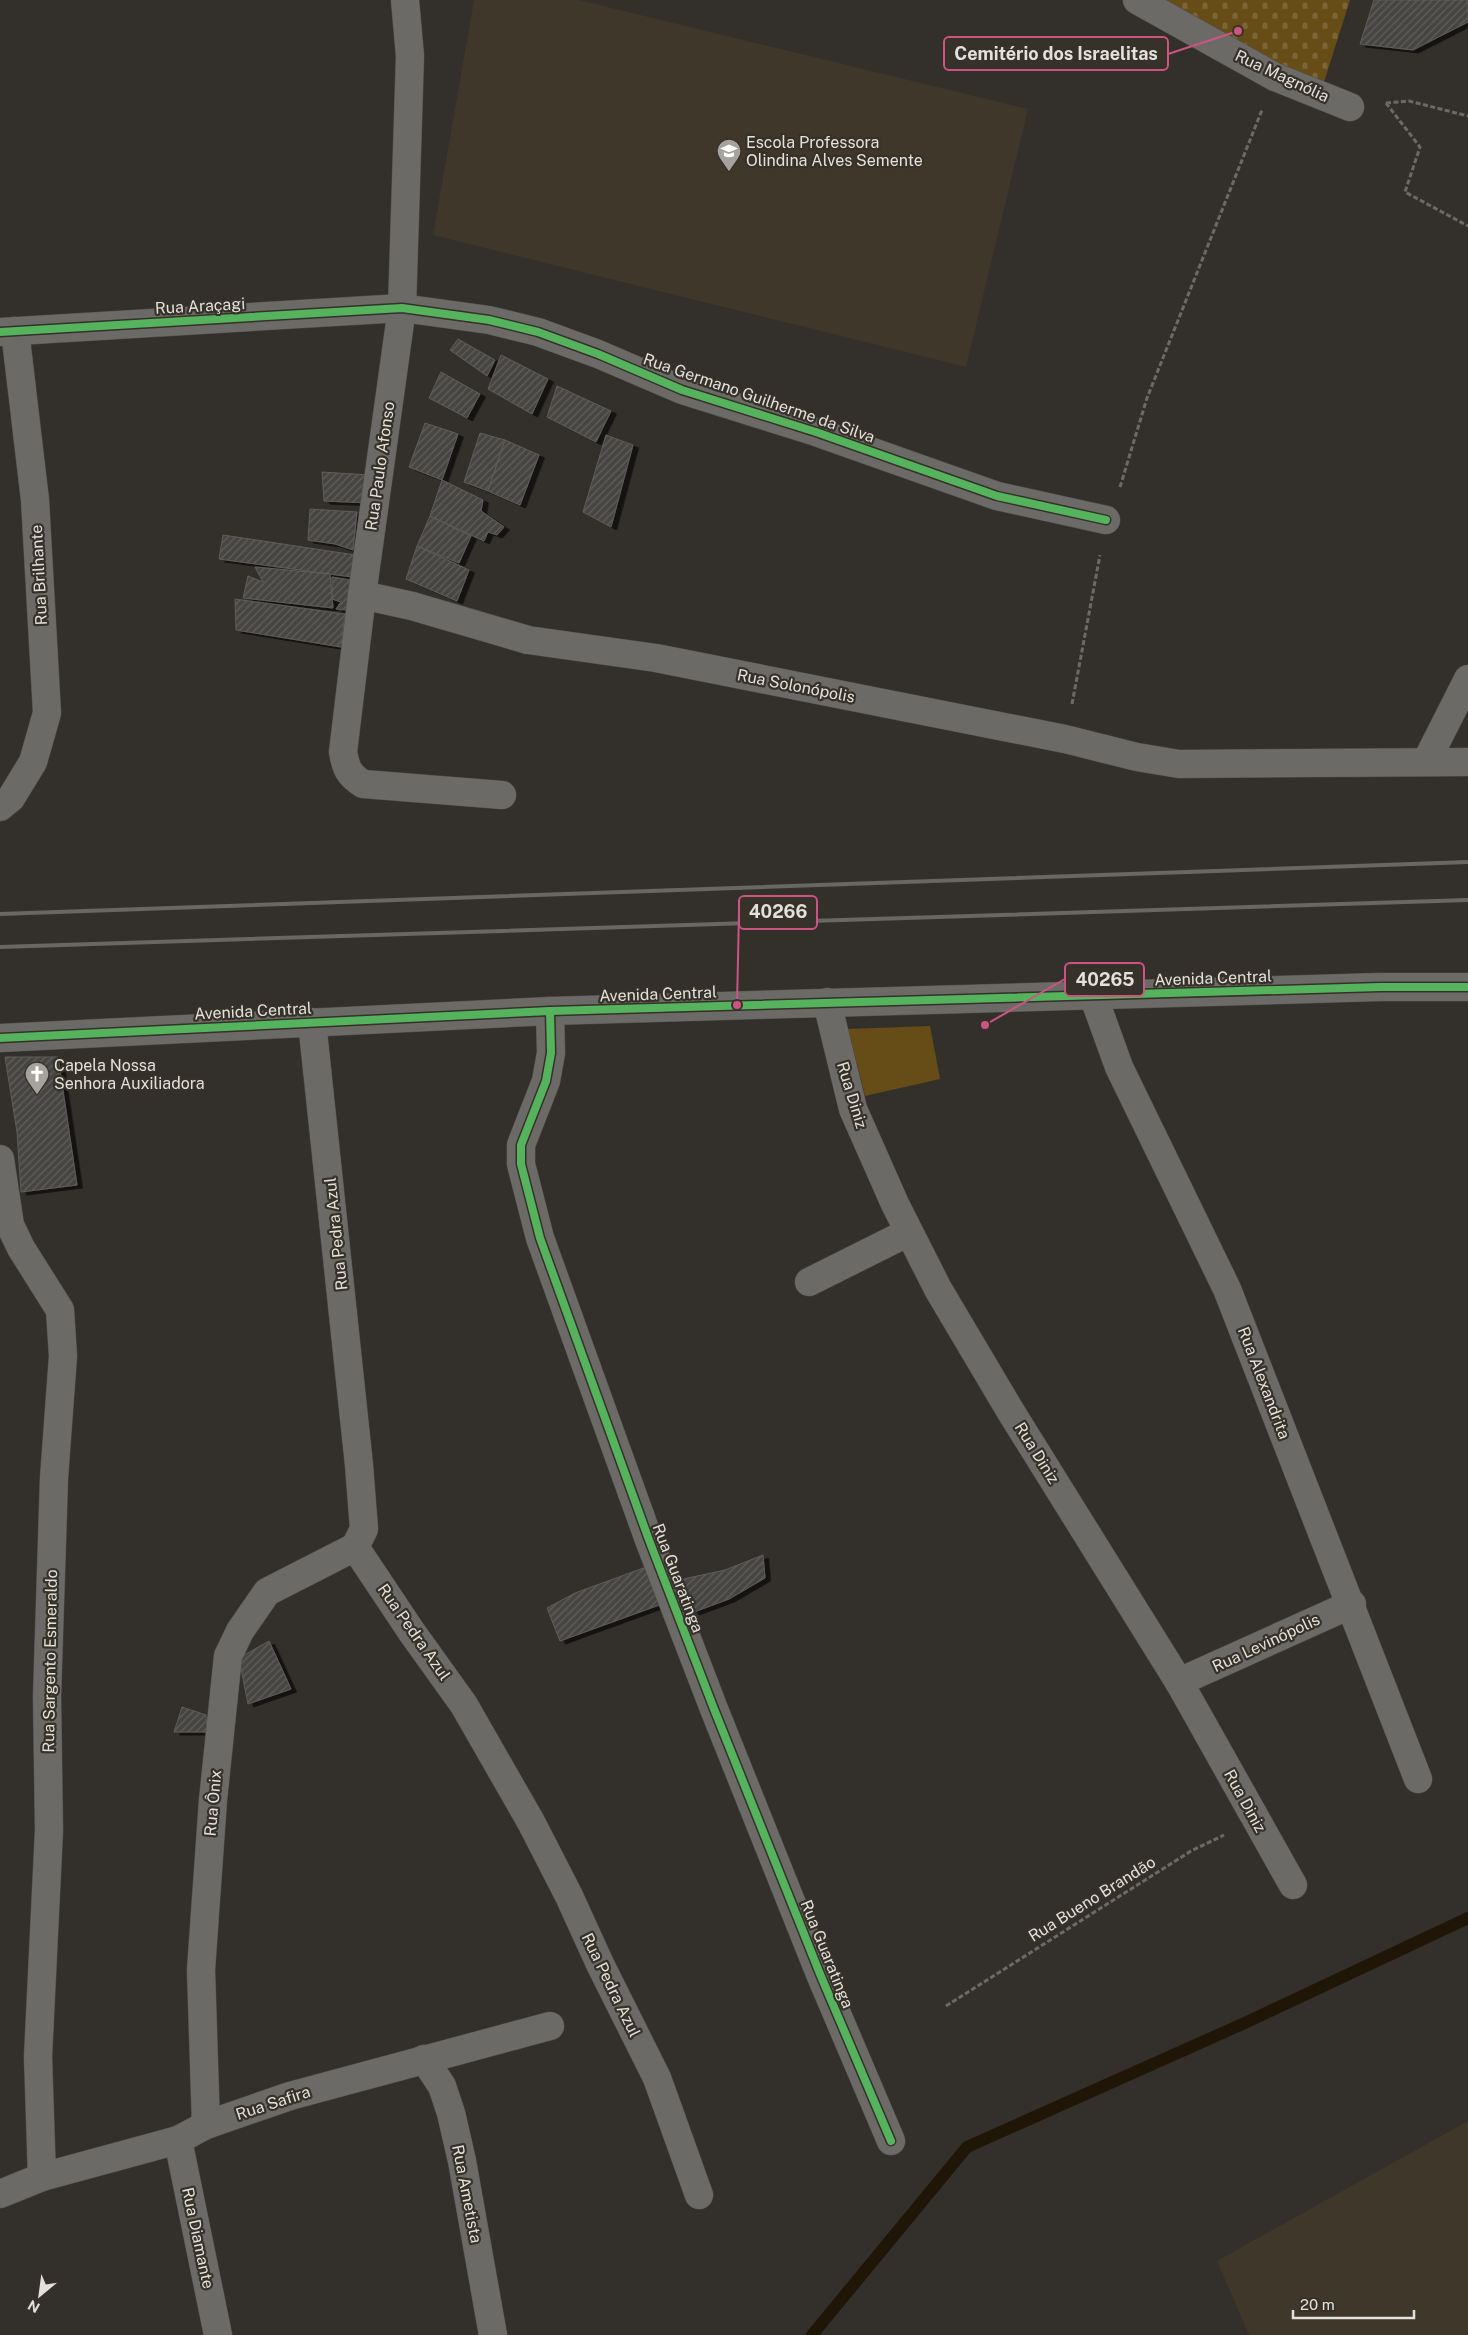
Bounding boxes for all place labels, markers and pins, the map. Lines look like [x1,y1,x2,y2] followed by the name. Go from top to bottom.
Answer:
[944,37,1168,70] callout: Cemitério dos Israelitas
[746,133,923,170] place label: Escola Professora Olindina Alves Semente
[716,138,742,172] school or university icon: Escola Professora Olindina Alves Semente
[739,896,817,929] callout: 40266
[1065,963,1144,996] callout: 40265
[54,1056,205,1093] place label: Capela Nossa Senhora Auxiliadora
[24,1061,50,1095] church icon: Capela Nossa Senhora Auxiliadora

